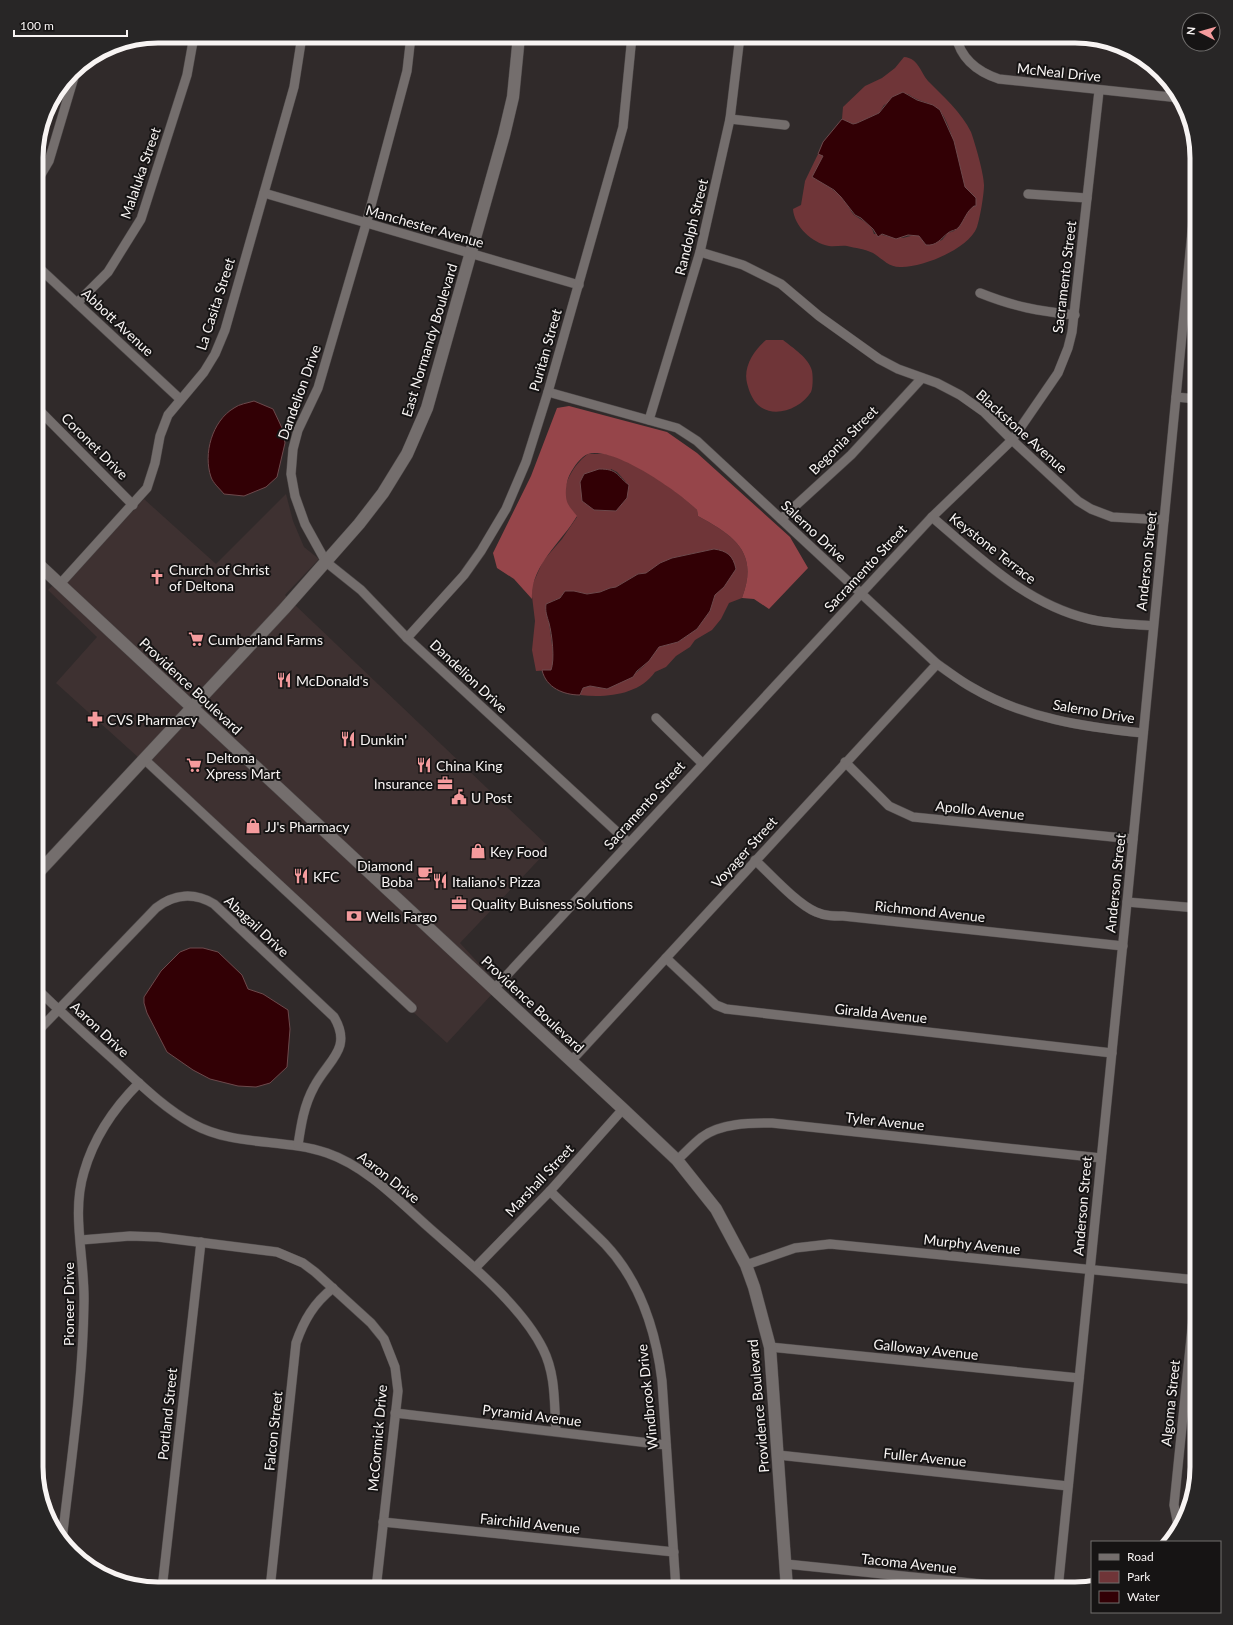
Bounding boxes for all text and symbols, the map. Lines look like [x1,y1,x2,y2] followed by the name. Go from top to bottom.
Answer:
[14,12,127,38] scale bar
[1181,12,1221,52] north arrow
[20,18,54,33] text: 100 m
[1184,26,1197,36] text: N
[1016,59,1102,85] street label: McNeal Drive
[116,125,164,221] street label: Malaluka Street
[671,177,711,277] street label: Randolph Street
[364,201,486,251] street label: Manchester Avenue
[1049,220,1079,334] street label: Sacramento Street
[192,256,238,352] street label: La Casita Street
[398,261,460,419] street label: East Normandy Boulevard
[79,284,157,360] street label: Abbott Avenue
[525,307,565,393] street label: Puritan Street
[274,342,324,442] street label: Dandelion Drive
[973,386,1071,476] street label: Blackstone Avenue
[805,402,881,478] street label: Begonia Street
[58,409,132,483] street label: Coronet Drive
[778,496,850,566] street label: Salerno Drive
[946,509,1040,587] street label: Keystone Terrace
[1132,510,1160,612] street label: Anderson Street
[820,521,910,615] street label: Sacramento Street
[169,561,270,594] place label: Church of Christ of Deltona
[148,568,166,586] church icon: Church of Christ of Deltona
[187,630,205,648] supermarket icon: Cumberland Farms
[208,631,323,648] place label: Cumberland Farms
[136,634,246,738] street label: Providence Boulevard
[427,636,511,716] street label: Dandelion Drive
[275,671,293,689] restaurant icon: McDonald's
[296,672,369,689] place label: McDonald's
[1052,695,1136,727] street label: Salerno Drive
[86,710,104,728] pharmacy icon: CVS Pharmacy
[107,711,198,728] place label: CVS Pharmacy
[339,730,357,748] restaurant icon: Dunkin'
[360,731,407,748] place label: Dunkin'
[206,749,281,782] place label: Deltona Xpress Mart
[185,756,203,774] supermarket icon: Deltona Xpress Mart
[415,756,433,774] restaurant icon: China King
[436,757,503,774] place label: China King
[600,757,688,853] street label: Sacramento Street
[436,774,454,792] office icon: Insurance
[374,775,433,792] place label: Insurance
[450,788,468,806] public building icon: U Post
[471,789,512,806] place label: U Post
[935,797,1025,823] street label: Apollo Avenue
[708,813,780,891] street label: Voyager Street
[244,817,262,835] shop icon: JJ's Pharmacy
[265,818,350,835] place label: JJ's Pharmacy
[1101,832,1129,934] street label: Anderson Street
[469,842,487,860] shop icon: Key Food
[490,843,547,860] place label: Key Food
[357,857,413,890] place label: Diamond Boba
[416,864,434,882] cafe icon: Diamond Boba
[292,867,310,885] restaurant icon: KFC
[313,868,340,885] place label: KFC
[431,872,449,890] restaurant icon: Italiano's Pizza
[452,873,541,890] place label: Italiano's Pizza
[221,892,293,960] street label: Abagail Drive
[450,894,468,912] office icon: Quality Buisness Solutions
[471,895,633,912] place label: Quality Buisness Solutions
[874,897,986,925] street label: Richmond Avenue
[345,907,363,925] bank icon: Wells Fargo
[366,908,437,925] place label: Wells Fargo
[478,952,588,1056] street label: Providence Boulevard
[67,998,133,1060] street label: Aaron Drive
[834,1000,928,1026] street label: Giralda Avenue
[845,1108,925,1134] street label: Tyler Avenue
[501,1140,577,1220] street label: Marshall Street
[355,1148,423,1206] street label: Aaron Drive
[1069,1156,1095,1256] street label: Anderson Street
[923,1230,1021,1258] street label: Murphy Avenue
[60,1262,77,1346] street label: Pioneer Drive
[873,1335,979,1363] street label: Galloway Avenue
[744,1339,772,1473] street label: Providence Boulevard
[633,1343,661,1451] street label: Windbrook Drive
[1157,1359,1183,1447] street label: Algoma Street
[154,1367,180,1461] street label: Portland Street
[364,1384,390,1492] street label: McCormick Drive
[260,1390,286,1472] street label: Falcon Street
[481,1400,583,1430] street label: Pyramid Avenue
[883,1444,967,1470] street label: Fuller Avenue
[479,1509,581,1537] street label: Fairchild Avenue
[1091,1541,1221,1613] legend
[1127,1549,1154,1564] text: Road
[860,1550,958,1576] street label: Tacoma Avenue
[1127,1569,1151,1584] text: Park
[1127,1589,1160,1604] text: Water

